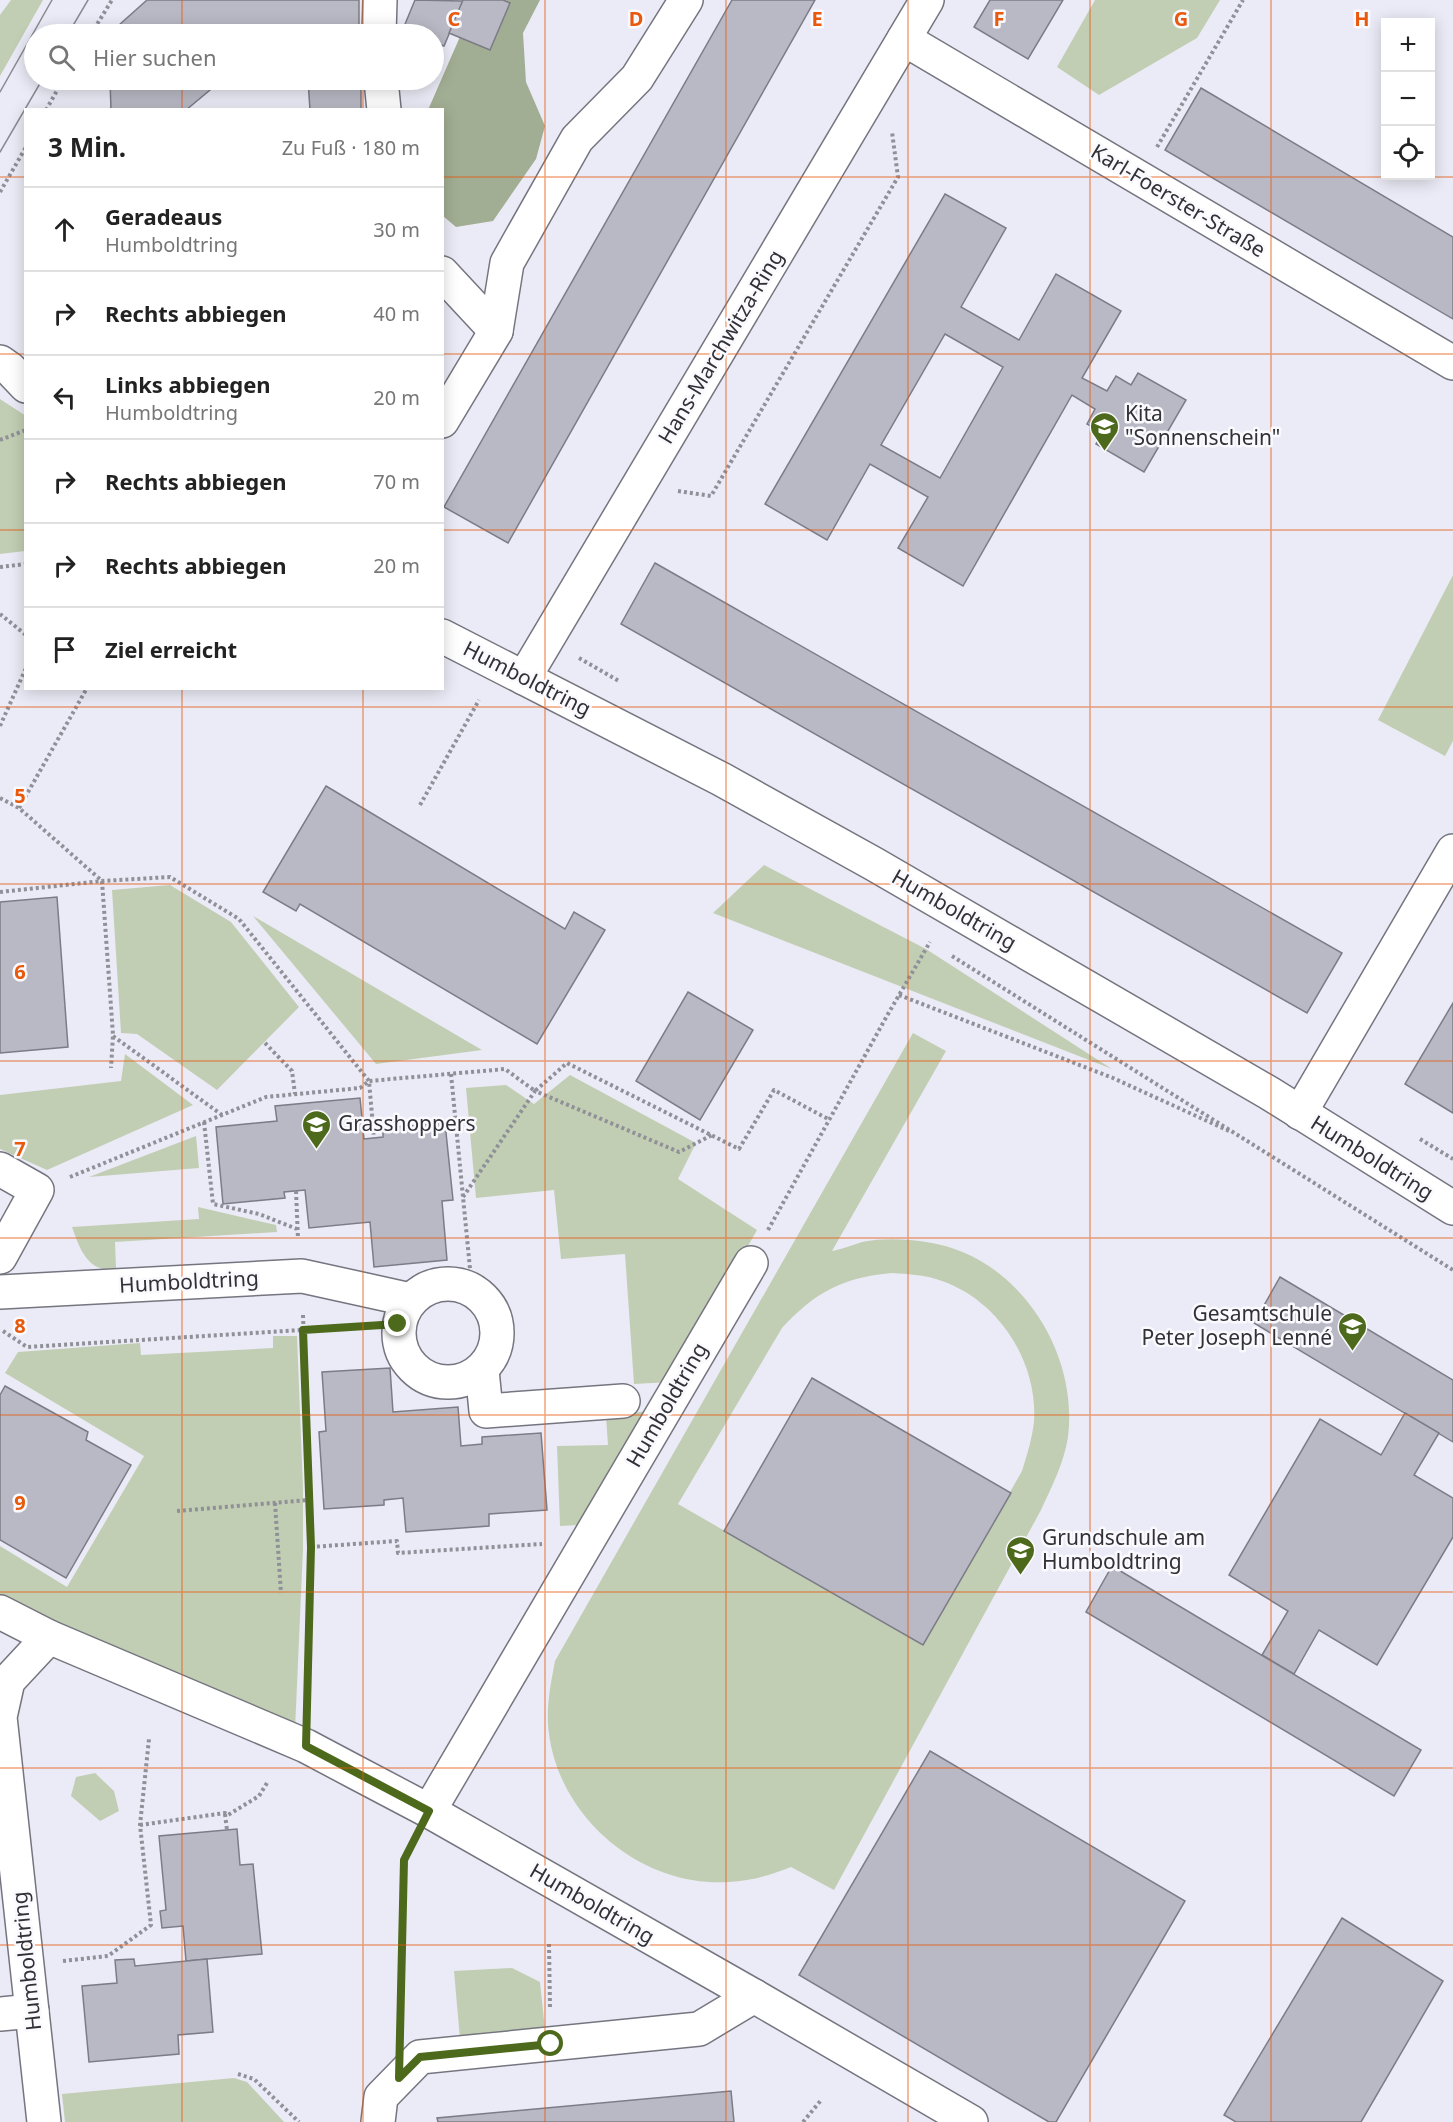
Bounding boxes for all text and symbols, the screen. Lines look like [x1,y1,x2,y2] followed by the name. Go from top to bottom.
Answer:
[448,5,461,32] text: C
[629,5,643,32] text: D
[811,5,823,32] text: E
[994,5,1004,32] text: F
[1174,5,1188,32] text: G
[1354,5,1370,32] text: H
[1381,18,1435,180] map controls
[1381,18,1435,72] button: +
[24,24,444,90] search box
[45,41,78,74] icon: search
[93,42,217,72] text: Hier suchen
[1381,72,1435,126] button: −
[1381,126,1435,180] button: locate
[48,129,126,165] text: 3 Min.
[282,134,420,161] text: Zu Fuß · 180 m
[1086,137,1271,263] street label: Karl-Foerster-Straße
[105,201,222,231] text: Geradeaus
[48,213,81,246] icon: ahead
[373,216,420,243] text: 30 m
[105,231,238,258] text: Humboldtring
[651,244,789,449] street label: Hans-Marchwitza-Ring
[48,297,81,330] icon: right
[105,298,287,328] text: Rechts abbiegen
[373,300,420,327] text: 40 m
[105,369,271,399] text: Links abbiegen
[48,381,81,414] icon: left
[373,384,420,411] text: 20 m
[105,399,238,426] text: Humboldtring
[1125,399,1280,451] place label: Kita "Sonnenschein"
[1088,410,1120,452] school or university icon: Kita "Sonnenschein"
[48,465,81,498] icon: right
[105,466,287,496] text: Rechts abbiegen
[373,468,420,495] text: 70 m
[48,549,81,582] icon: right
[105,550,287,580] text: Rechts abbiegen
[373,552,420,579] text: 20 m
[48,633,81,666] icon: arrive
[105,634,237,664] text: Ziel erreicht
[459,634,596,722] street label: Humboldtring
[14,782,26,809] text: 5
[887,862,1022,956] street label: Humboldtring
[14,958,26,985] text: 6
[301,1108,333,1150] school or university icon: Grasshoppers
[1306,1108,1439,1206] street label: Humboldtring
[338,1109,476,1137] place label: Grasshoppers
[14,1135,26,1162] text: 7
[118,1263,259,1299] street label: Humboldtring
[1142,1299,1332,1351] place label: Gesamtschule Peter Joseph Lenné
[384,1310,410,1336] route end
[1337,1310,1369,1352] school or university icon: Gesamtschule Peter Joseph Lenné
[14,1312,26,1339] text: 8
[619,1337,713,1472] street label: Humboldtring
[14,1489,26,1516] text: 9
[1042,1523,1205,1575] place label: Grundschule am Humboldtring
[1005,1534,1037,1576] school or university icon: Grundschule am Humboldtring
[525,1856,660,1950] street label: Humboldtring
[5,1890,47,2032] street label: Humboldtring
[537,2030,563,2056] route start

